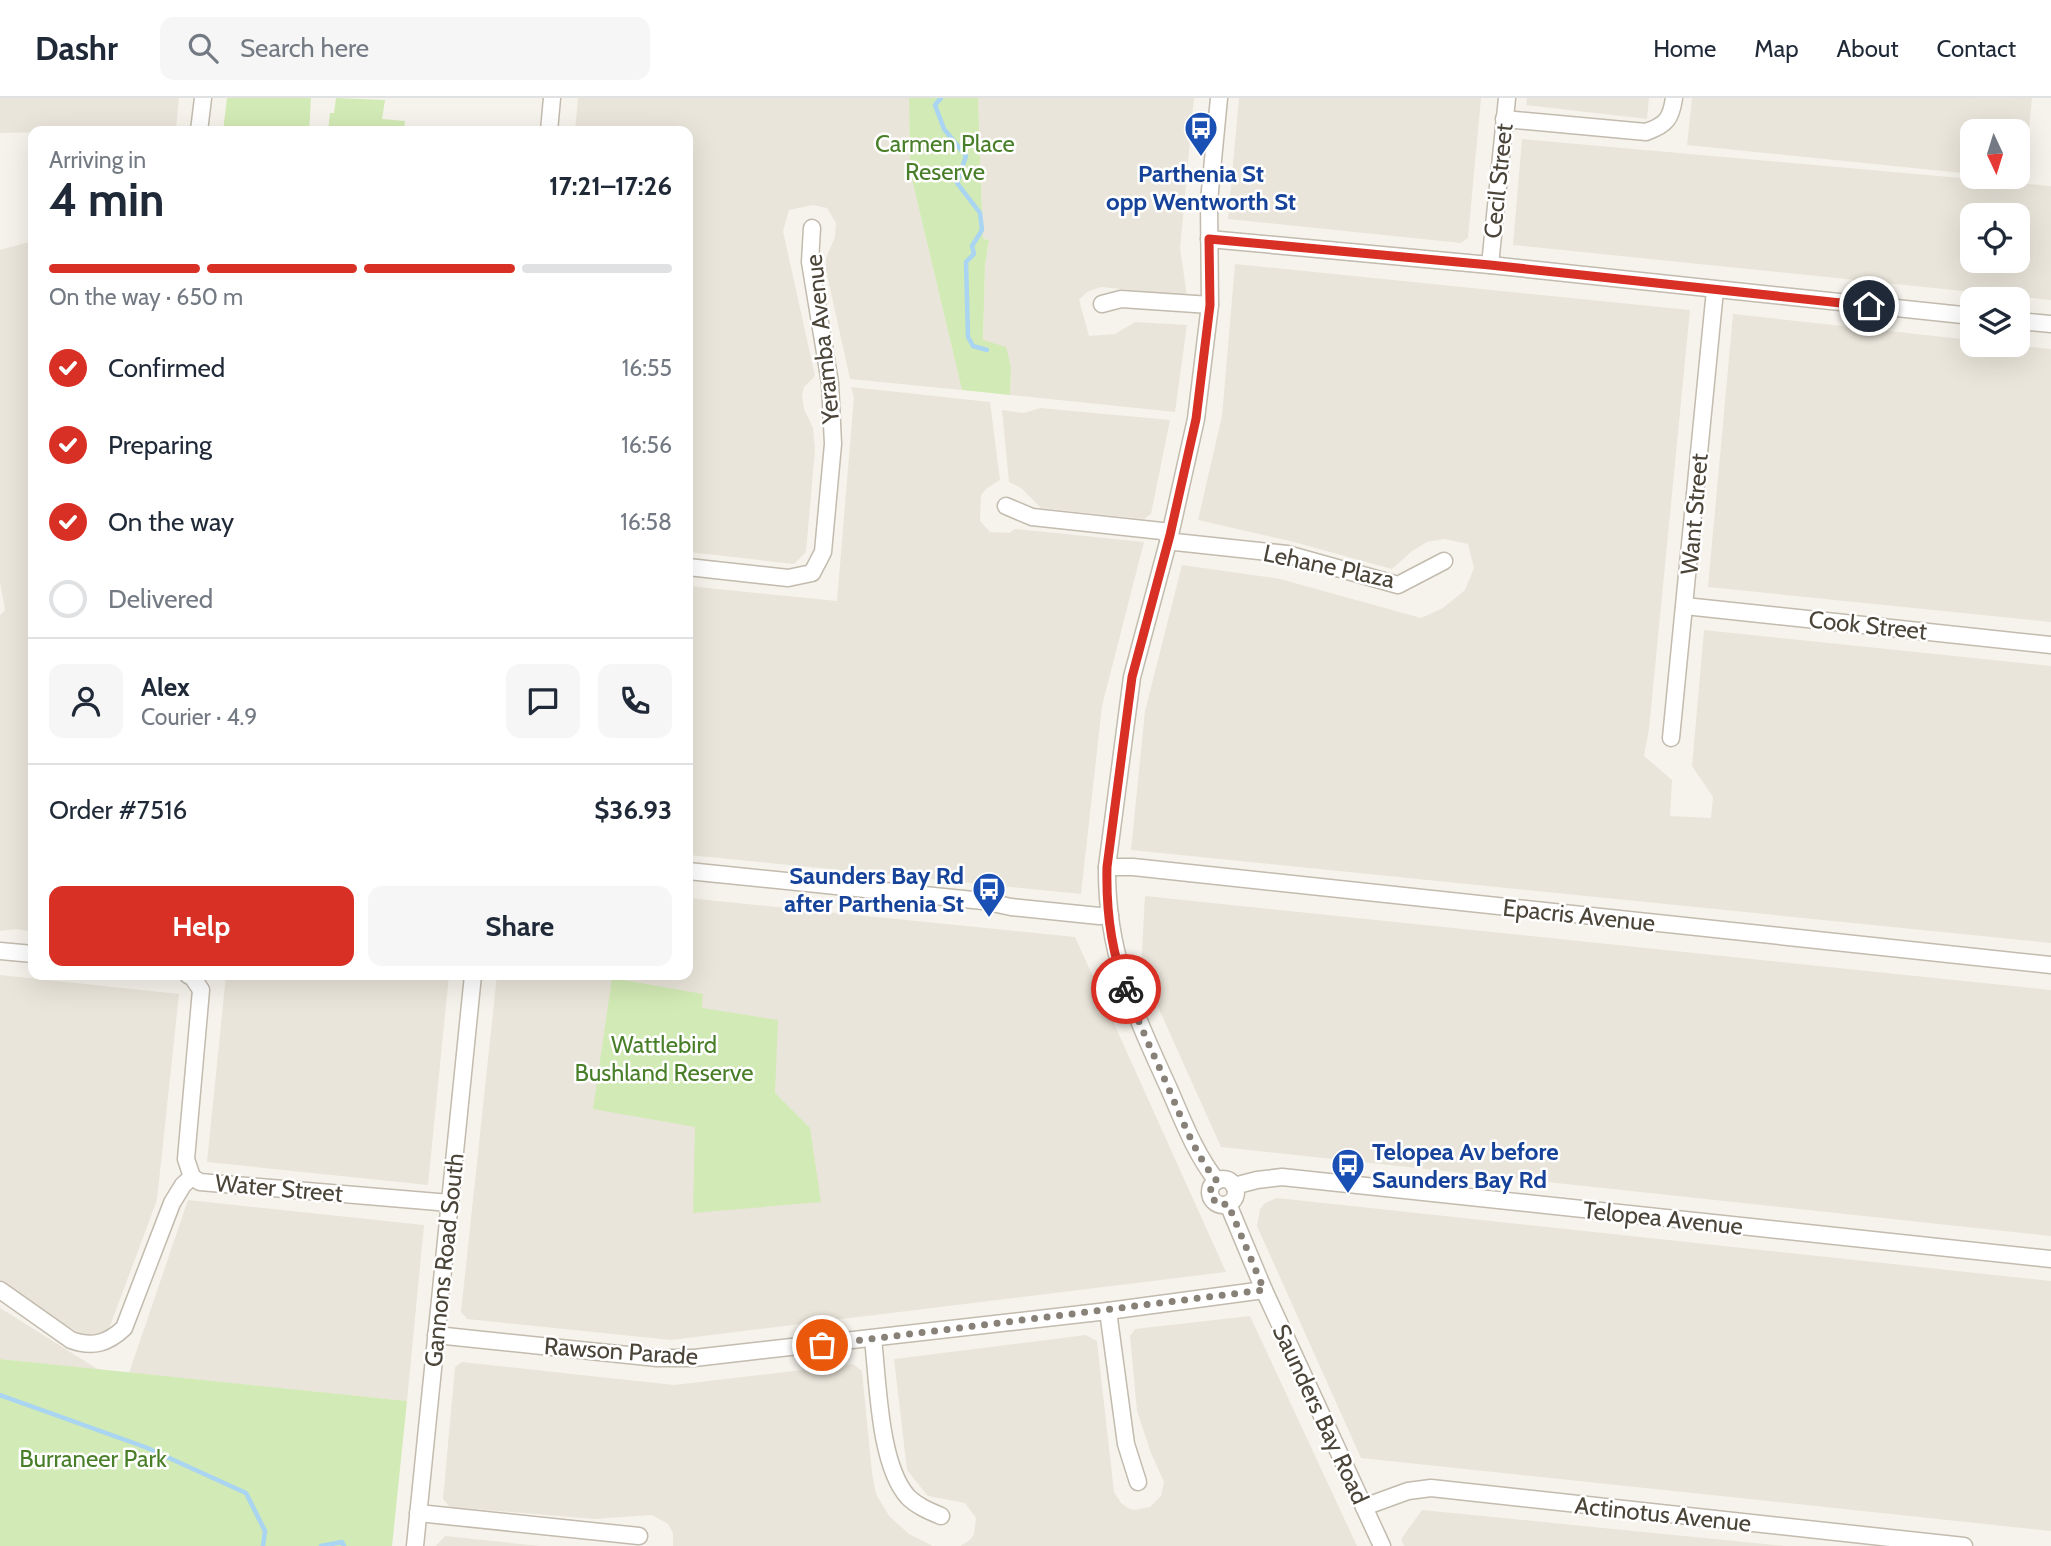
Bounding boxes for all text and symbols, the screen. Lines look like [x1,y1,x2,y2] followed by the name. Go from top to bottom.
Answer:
[160,17,650,80] search box
[35,28,118,68] text: Dashr
[184,29,222,67] icon: search
[240,32,369,64] text: Search here
[1653,34,1716,63] text: Home
[1754,34,1799,63] text: Map
[1837,34,1899,63] text: About
[1937,34,2016,63] text: Contact
[1182,109,1220,158] bus stop icon: Parthenia St opp Wentworth St
[1960,119,2030,189] north arrow
[1960,119,2030,357] map controls
[1478,122,1518,240] street label: Cecil Street
[875,129,1015,186] park label: Carmen Place Reserve
[49,146,146,174] text: Arriving in
[1106,159,1296,216] place label: Parthenia St opp Wentworth St
[549,170,672,202] text: 17:21–17:26
[49,172,164,228] text: 4 min
[1960,203,2030,273] button: locate
[799,253,845,426] street label: Yeramba Avenue
[1839,276,1899,336] pin
[49,283,243,311] text: On the way · 650 m
[1850,287,1888,325] icon: home
[1960,287,2030,357] button: layers
[49,349,87,387] icon: check
[108,352,225,384] text: Confirmed
[622,354,672,382] text: 16:55
[49,426,87,464] icon: check
[108,429,212,461] text: Preparing
[621,431,672,459] text: 16:56
[1674,452,1714,576] street label: Want Street
[49,503,87,541] icon: check
[108,506,234,538] text: On the way
[620,508,672,536] text: 16:58
[1261,538,1398,594] street label: Lehane Plaza
[108,583,213,615] text: Delivered
[1807,604,1929,646] street label: Cook Street
[49,664,123,738] button: person
[506,664,580,738] button: chat
[598,664,672,738] button: phone
[141,671,190,703] text: Alex
[141,703,257,731] text: Courier · 4.9
[49,794,187,826] text: Order #7516
[594,794,672,826] text: $36.93
[784,861,964,918] place label: Saunders Bay Rd after Parthenia St
[970,870,1008,919] bus stop icon: Saunders Bay Rd after Parthenia St
[49,886,354,966] button: Help
[368,886,672,966] button: Share
[1501,893,1657,937] street label: Epacris Avenue
[1091,954,1161,1024] courier
[1107,970,1145,1008] icon: bike
[574,1030,754,1087] park label: Wattlebird Bushland Reserve
[1372,1137,1559,1194] place label: Telopea Av before Saunders Bay Rd
[1329,1146,1367,1195] bus stop icon: Telopea Av before Saunders Bay Rd
[418,1152,470,1368] street label: Gannons Road South
[214,1168,344,1208] street label: Water Street
[1582,1195,1744,1241] street label: Telopea Avenue
[792,1315,852,1375] pin
[1267,1319,1375,1509] street label: Saunders Bay Road
[803,1326,841,1364] icon: bag
[543,1331,699,1371] street label: Rawson Parade
[19,1444,167,1473] park label: Burraneer Park
[1573,1490,1753,1538] street label: Actinotus Avenue

